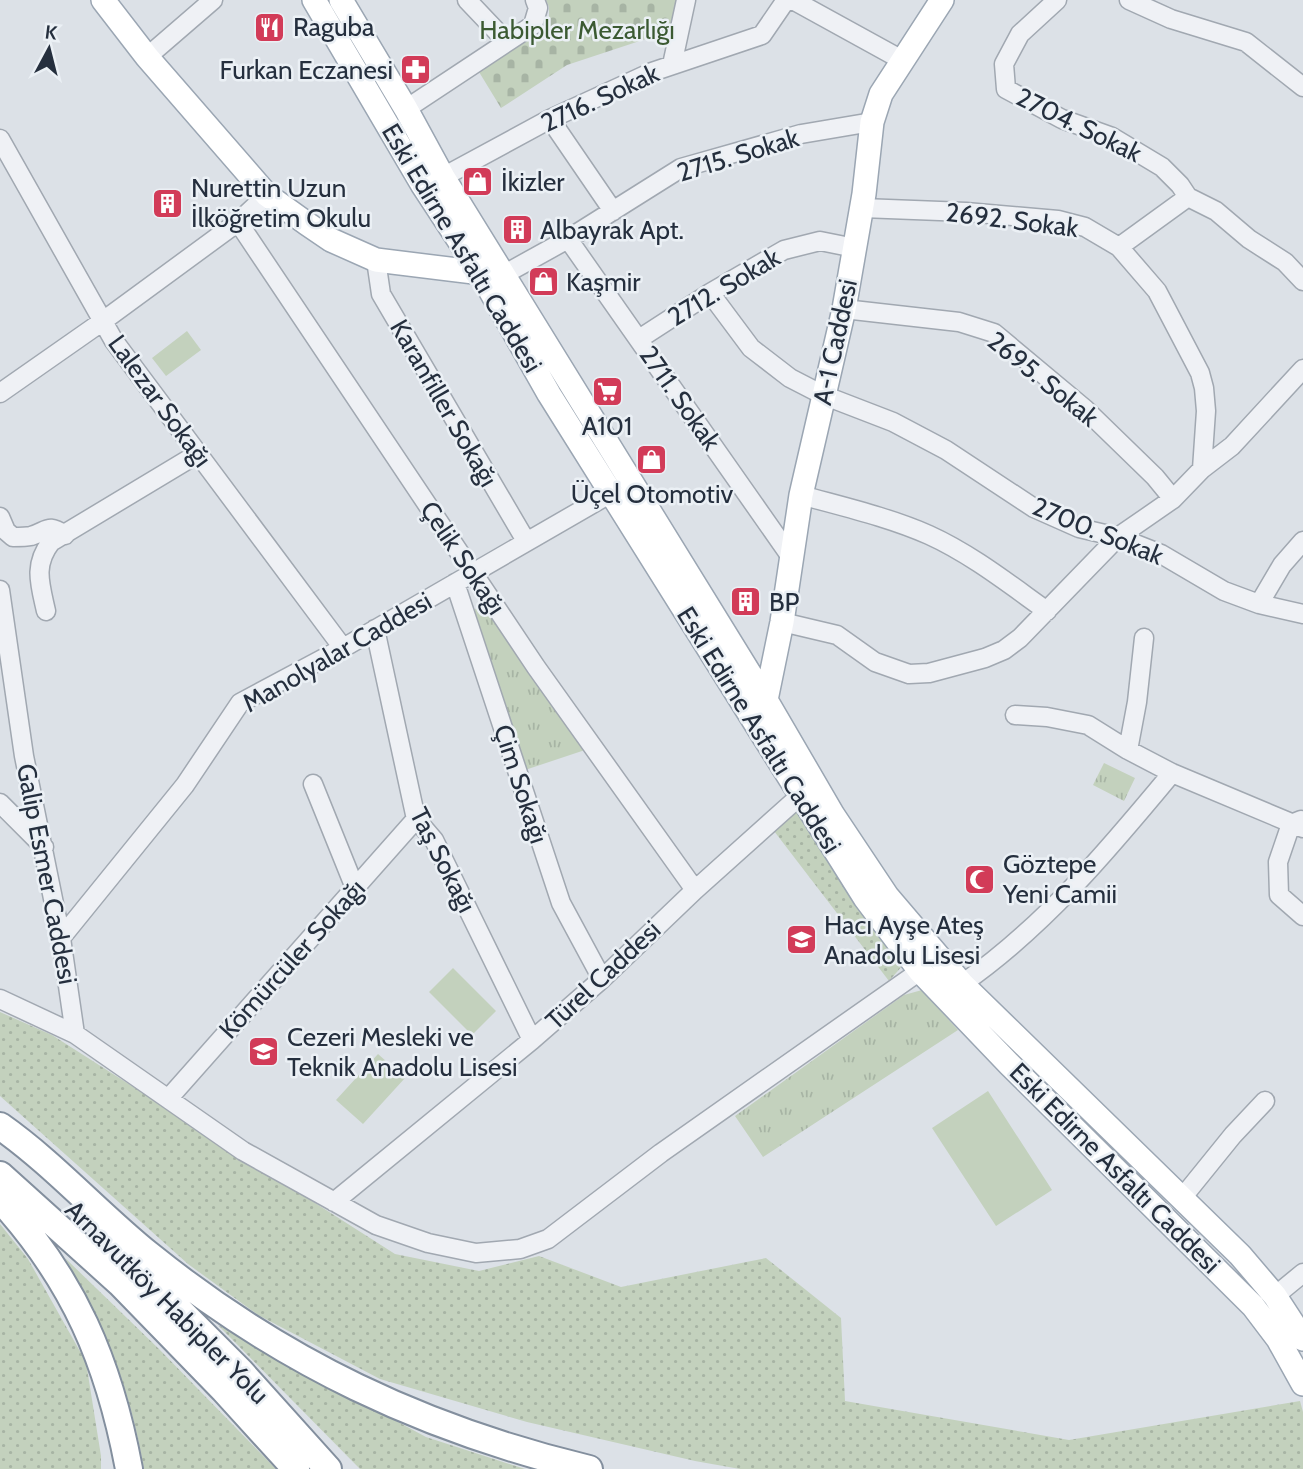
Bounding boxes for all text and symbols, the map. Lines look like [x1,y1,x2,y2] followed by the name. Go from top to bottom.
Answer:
[253,10,287,44] restaurant icon: Raguba
[293,11,375,43] place label: Raguba
[14,14,84,84] north arrow
[479,14,675,46] park label: Habipler Mezarlığı
[44,20,58,45] text: K
[399,53,433,87] pharmacy icon: Furkan Eczanesi
[220,54,393,86] place label: Furkan Eczanesi
[536,57,664,139] street label: 2716. Sokak
[1011,81,1147,169] street label: 2704. Sokak
[375,118,549,378] street label: Eski Edirne Asfaltı Caddesi
[673,121,803,189] street label: 2715. Sokak
[461,165,495,199] shop icon: İkizler
[501,166,565,198] place label: İkizler
[191,172,371,234] place label: Nurettin Uzun İlköğretim Okulu
[151,186,185,220] building icon: Nurettin Uzun İlköğretim Okulu
[944,196,1080,244] street label: 2692. Sokak
[500,213,534,247] building icon: Albayrak Apt.
[540,214,684,246] place label: Albayrak Apt.
[662,241,786,333] street label: 2712. Sokak
[526,265,560,299] shop icon: Kaşmir
[566,266,641,298] place label: Kaşmir
[806,276,864,408] street label: A-1 Caddesi
[383,314,505,492] street label: Karanfiller Sokağı
[981,325,1105,434] street label: 2695. Sokak
[101,329,219,473] street label: Lalezar Sokağı
[632,340,728,457] street label: 2711. Sokak
[590,374,624,408] supermarket icon: A101
[582,410,632,442] place label: A101
[635,442,669,476] shop icon: Üçel Otomotiv
[571,478,733,510] place label: Üçel Otomotiv
[1028,490,1169,572] street label: 2700. Sokak
[413,495,513,621] street label: Çelik Sokağı
[237,585,437,719] street label: Manolyalar Caddesi
[729,585,763,619] building icon: BP
[769,586,800,618] place label: BP
[670,601,848,859] street label: Eski Edirne Asfaltı Caddesi
[487,721,555,847] street label: Çim Sokağı
[10,761,84,987] street label: Galip Esmer Caddesi
[403,802,483,918] street label: Taş Sokağı
[1002,848,1117,910] place label: Göztepe Yeni Camii
[963,862,997,896] mosque icon: Göztepe Yeni Camii
[212,873,372,1045] street label: Kömürcüler Sokağı
[824,909,984,971] place label: Hacı Ayşe Ateş Anadolu Lisesi
[539,914,667,1036] street label: Türel Caddesi
[784,923,818,957] school or university icon: Hacı Ayşe Ateş Anadolu Lisesi
[287,1021,518,1083] place label: Cezeri Mesleki ve Teknik Anadolu Lisesi
[247,1035,281,1069] school or university icon: Cezeri Mesleki ve Teknik Anadolu Lisesi
[1003,1056,1227,1280] street label: Eski Edirne Asfaltı Caddesi
[58,1193,276,1411] street label: Arnavutköy Habipler Yolu

